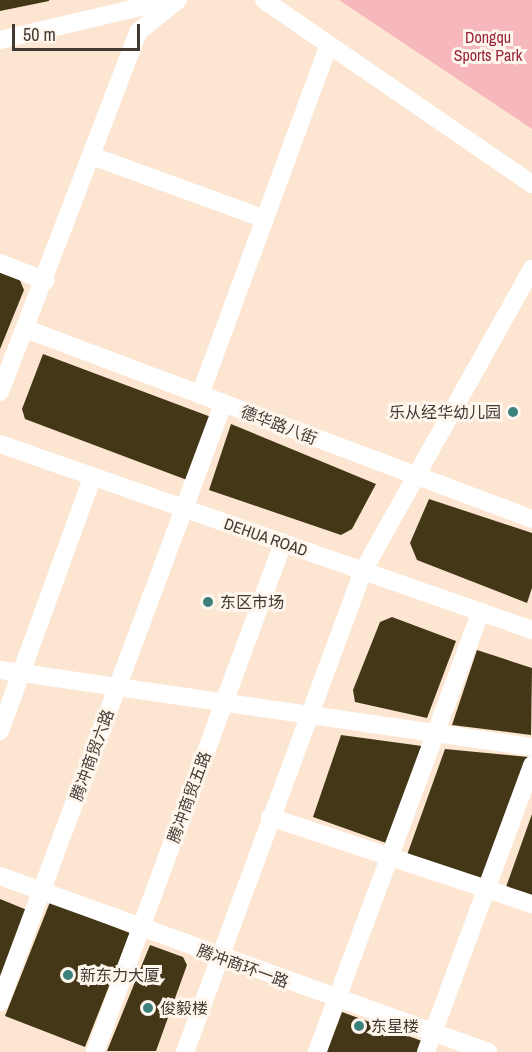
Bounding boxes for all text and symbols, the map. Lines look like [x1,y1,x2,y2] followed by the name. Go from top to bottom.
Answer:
[15,12,142,50] scale bar
[23,22,56,47] text: 50 m
[454,27,522,65] park label: Dongqu Sports Park
[238,402,320,448] street label: 德华路八街
[389,402,501,422] place label: 乐从经华幼儿园
[506,405,520,419] marker: 乐从经华幼儿园
[222,514,310,560] street label: DEHUA ROAD
[220,592,284,612] place label: 东区市场
[201,595,215,609] marker: 东区市场
[67,707,117,803] street label: 腾冲商贸六路
[164,749,214,845] street label: 腾冲商贸五路
[195,941,291,991] street label: 腾冲商环一路
[80,965,160,985] place label: 新东力大厦
[61,968,75,982] marker: 新东力大厦
[160,998,208,1018] place label: 俊毅楼
[141,1001,155,1015] marker: 俊毅楼
[371,1016,419,1036] place label: 东星楼
[352,1019,366,1033] marker: 东星楼

